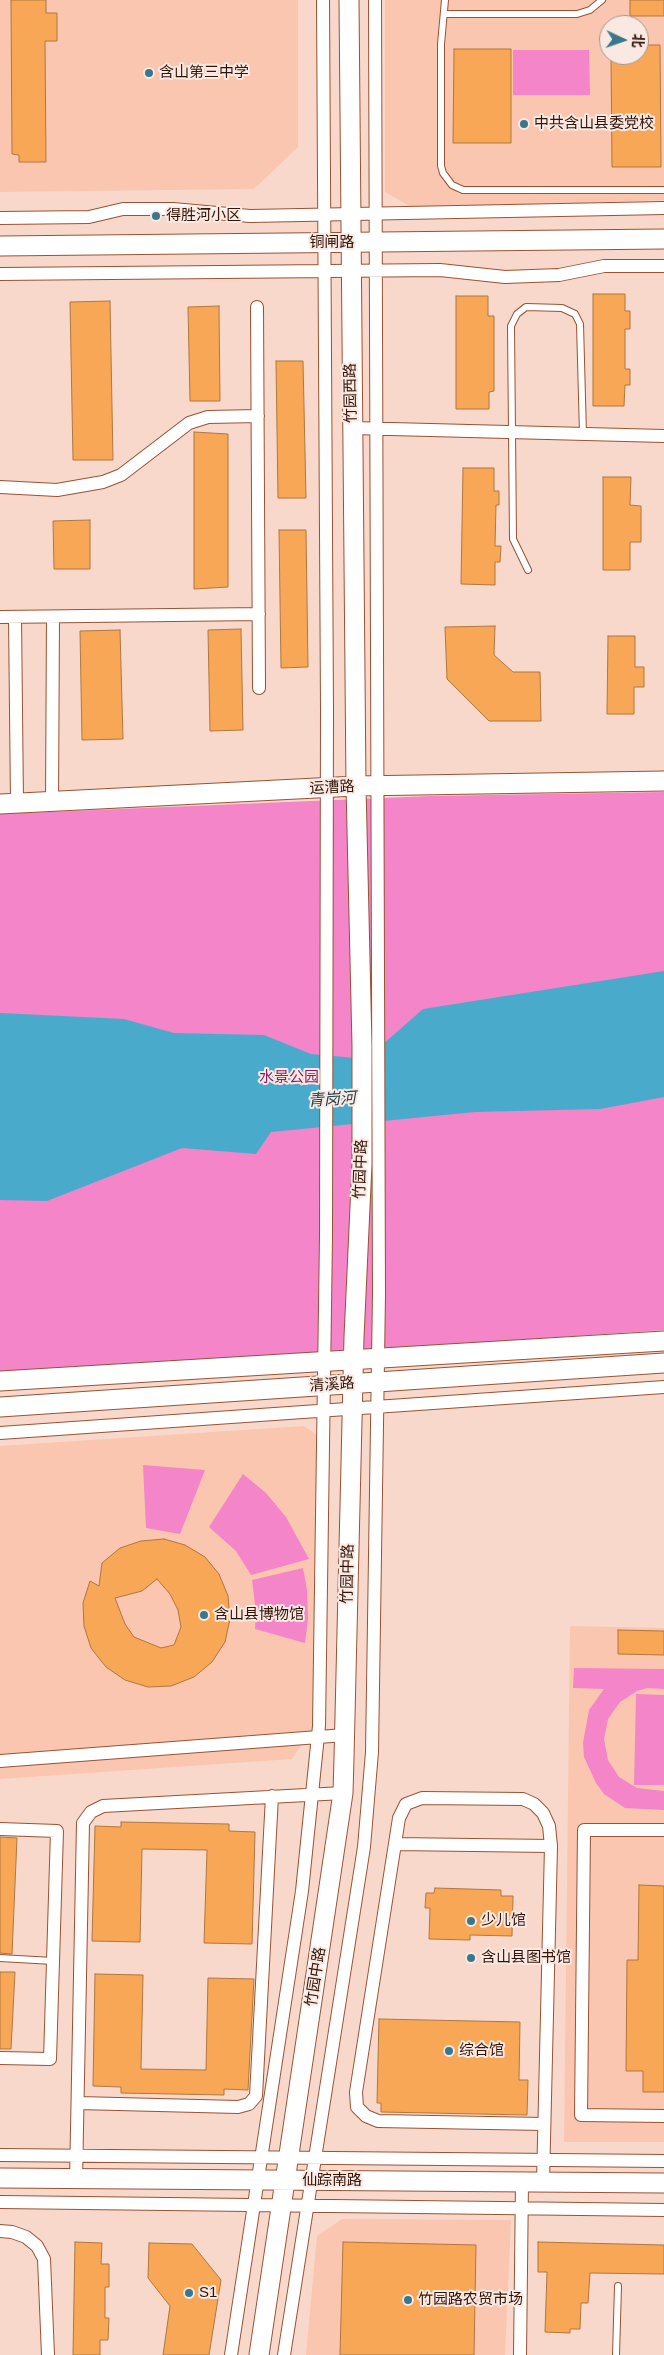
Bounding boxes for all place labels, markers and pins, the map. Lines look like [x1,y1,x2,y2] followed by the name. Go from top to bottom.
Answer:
[159,64,249,82] place label: 含山第三中学
[143,67,155,79] marker: 含山第三中学
[534,115,654,133] place label: 中共含山县委党校
[518,118,530,130] marker: 中共含山县委党校
[166,207,241,225] place label: 得胜河小区
[150,210,162,222] marker: 得胜河小区
[214,1606,304,1624] place label: 含山县博物馆
[198,1609,210,1621] marker: 含山县博物馆
[481,1912,526,1930] place label: 少儿馆
[465,1915,477,1927] marker: 少儿馆
[481,1949,571,1967] place label: 含山县图书馆
[465,1952,477,1964] marker: 含山县图书馆
[459,2042,504,2060] place label: 综合馆
[443,2045,455,2057] marker: 综合馆
[199,2284,217,2302] place label: S1
[183,2287,195,2299] marker: S1
[418,2291,523,2309] place label: 竹园路农贸市场
[402,2294,414,2306] marker: 竹园路农贸市场

